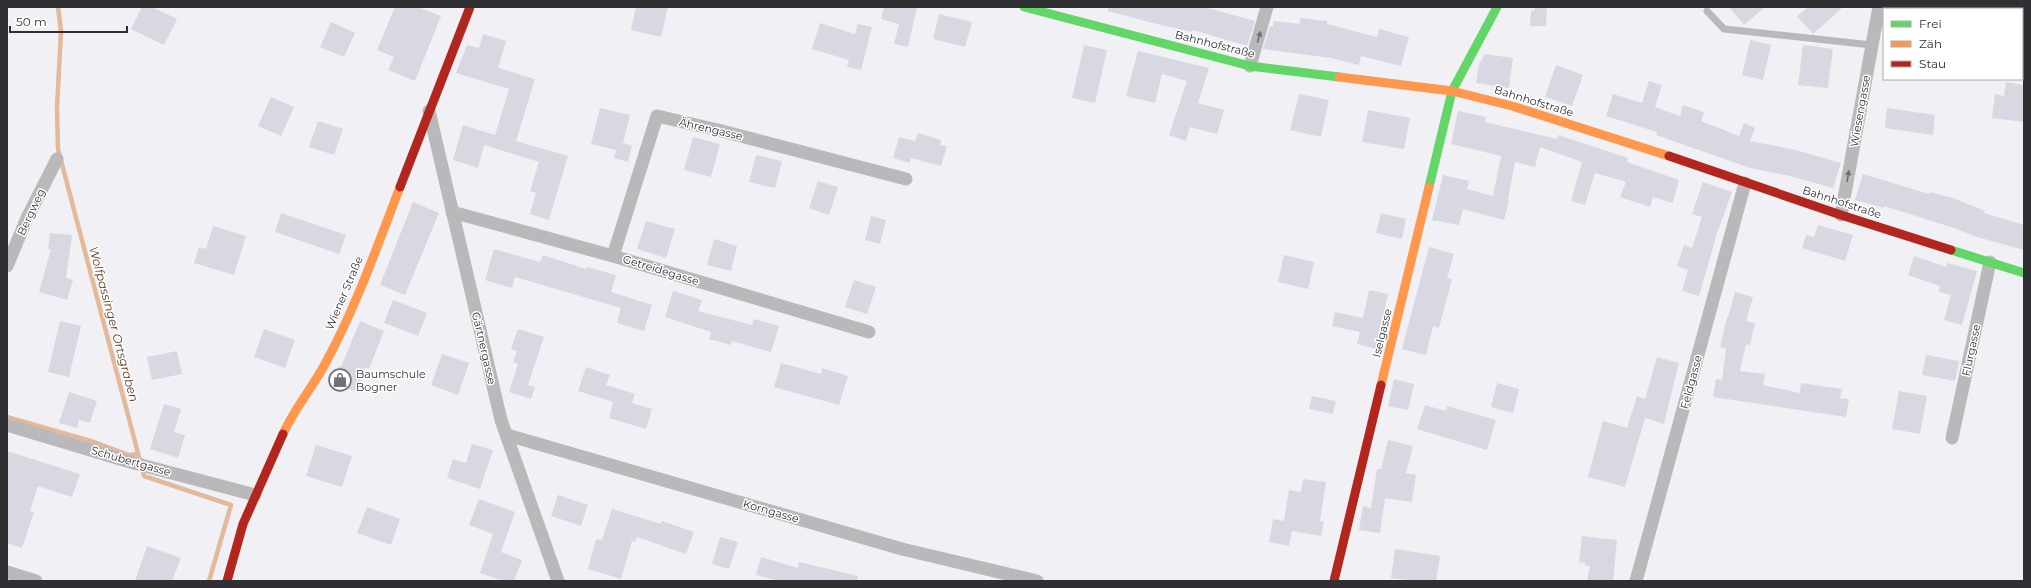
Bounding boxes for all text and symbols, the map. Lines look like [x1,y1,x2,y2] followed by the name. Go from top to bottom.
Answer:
[10,8,127,34] scale bar
[1883,8,2023,80] legend
[16,14,47,29] text: 50 m
[1919,16,1942,31] text: Frei
[1174,27,1257,61] street label: Bahnhofstraße
[1256,30,1262,42] one-way arrow
[1919,36,1942,51] text: Zäh
[1919,56,1946,71] text: Stau
[1847,74,1873,148] street label: Wiesengasse
[1493,82,1576,120] street label: Bahnhofstraße
[678,115,745,143] street label: Ährengasse
[1846,170,1852,182] one-way arrow
[1801,183,1883,221] street label: Bahnhofstraße
[14,186,48,238] street label: Bergweg
[86,245,142,403] water label: Wolfpassinger Ortsgraben
[621,252,701,288] street label: Getreidegasse
[322,254,366,332] street label: Wiener Straße
[1369,307,1395,359] street label: Iselgasse
[469,310,499,386] street label: Gärtnergasse
[1959,322,1983,377] street label: Flurgasse
[1677,353,1705,410] street label: Feldgasse
[327,367,353,393] shop icon: Baumschule Bogner
[356,367,426,394] place label: Baumschule Bogner
[90,443,173,479] street label: Schubertgasse
[741,496,801,526] street label: Korngasse

